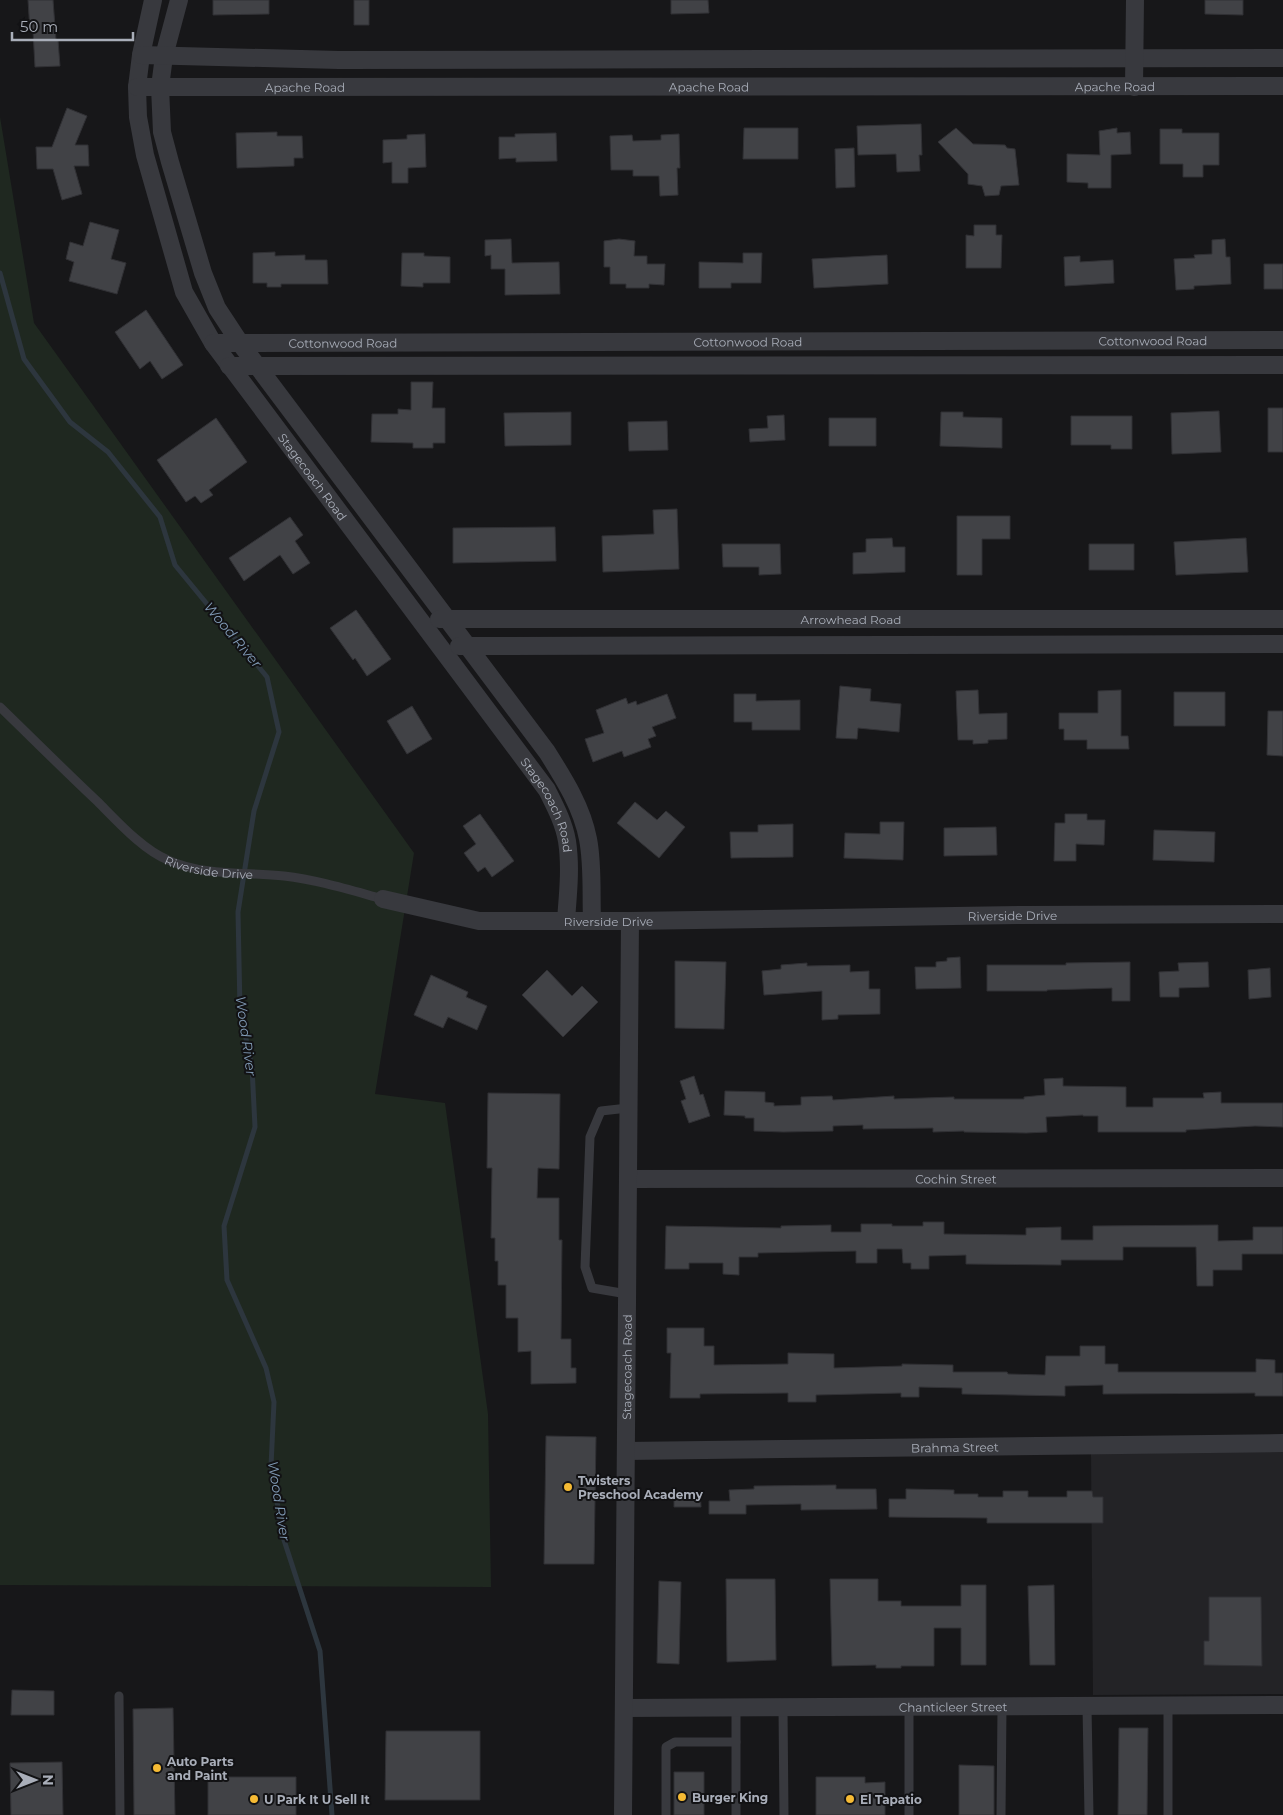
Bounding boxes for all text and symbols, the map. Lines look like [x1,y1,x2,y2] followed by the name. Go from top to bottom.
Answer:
[12,10,134,42] scale bar
[20,17,58,36] text: 50 m
[265,79,345,94] street label: Apache Road
[669,79,749,94] street label: Apache Road
[1075,79,1155,94] street label: Apache Road
[1099,333,1207,348] street label: Cottonwood Road
[694,334,802,349] street label: Cottonwood Road
[289,335,397,350] street label: Cottonwood Road
[275,430,350,523] street label: Stagecoach Road
[200,598,266,672] water label: Wood River
[801,612,901,627] street label: Arrowhead Road
[518,754,576,853] street label: Stagecoach Road
[163,852,253,881] street label: Riverside Drive
[968,907,1057,923] street label: Riverside Drive
[564,913,653,929] street label: Riverside Drive
[231,995,261,1078] water label: Wood River
[915,1171,997,1186] street label: Cochin Street
[619,1314,634,1420] street label: Stagecoach Road
[911,1439,999,1455] street label: Brahma Street
[264,1460,294,1543] water label: Wood River
[578,1473,704,1502] place label: Twisters Preschool Academy
[562,1481,574,1493] marker: Twisters Preschool Academy
[899,1699,1007,1714] street label: Chanticleer Street
[166,1754,234,1783] place label: Auto Parts and Paint
[10,1755,60,1805] north arrow
[151,1762,163,1774] marker: Auto Parts and Paint
[39,1774,57,1786] text: N
[692,1790,768,1805] place label: Burger King
[676,1791,688,1803] marker: Burger King
[264,1792,370,1807] place label: U Park It U Sell It
[860,1792,922,1807] place label: El Tapatio
[248,1793,260,1805] marker: U Park It U Sell It
[844,1793,856,1805] marker: El Tapatio

